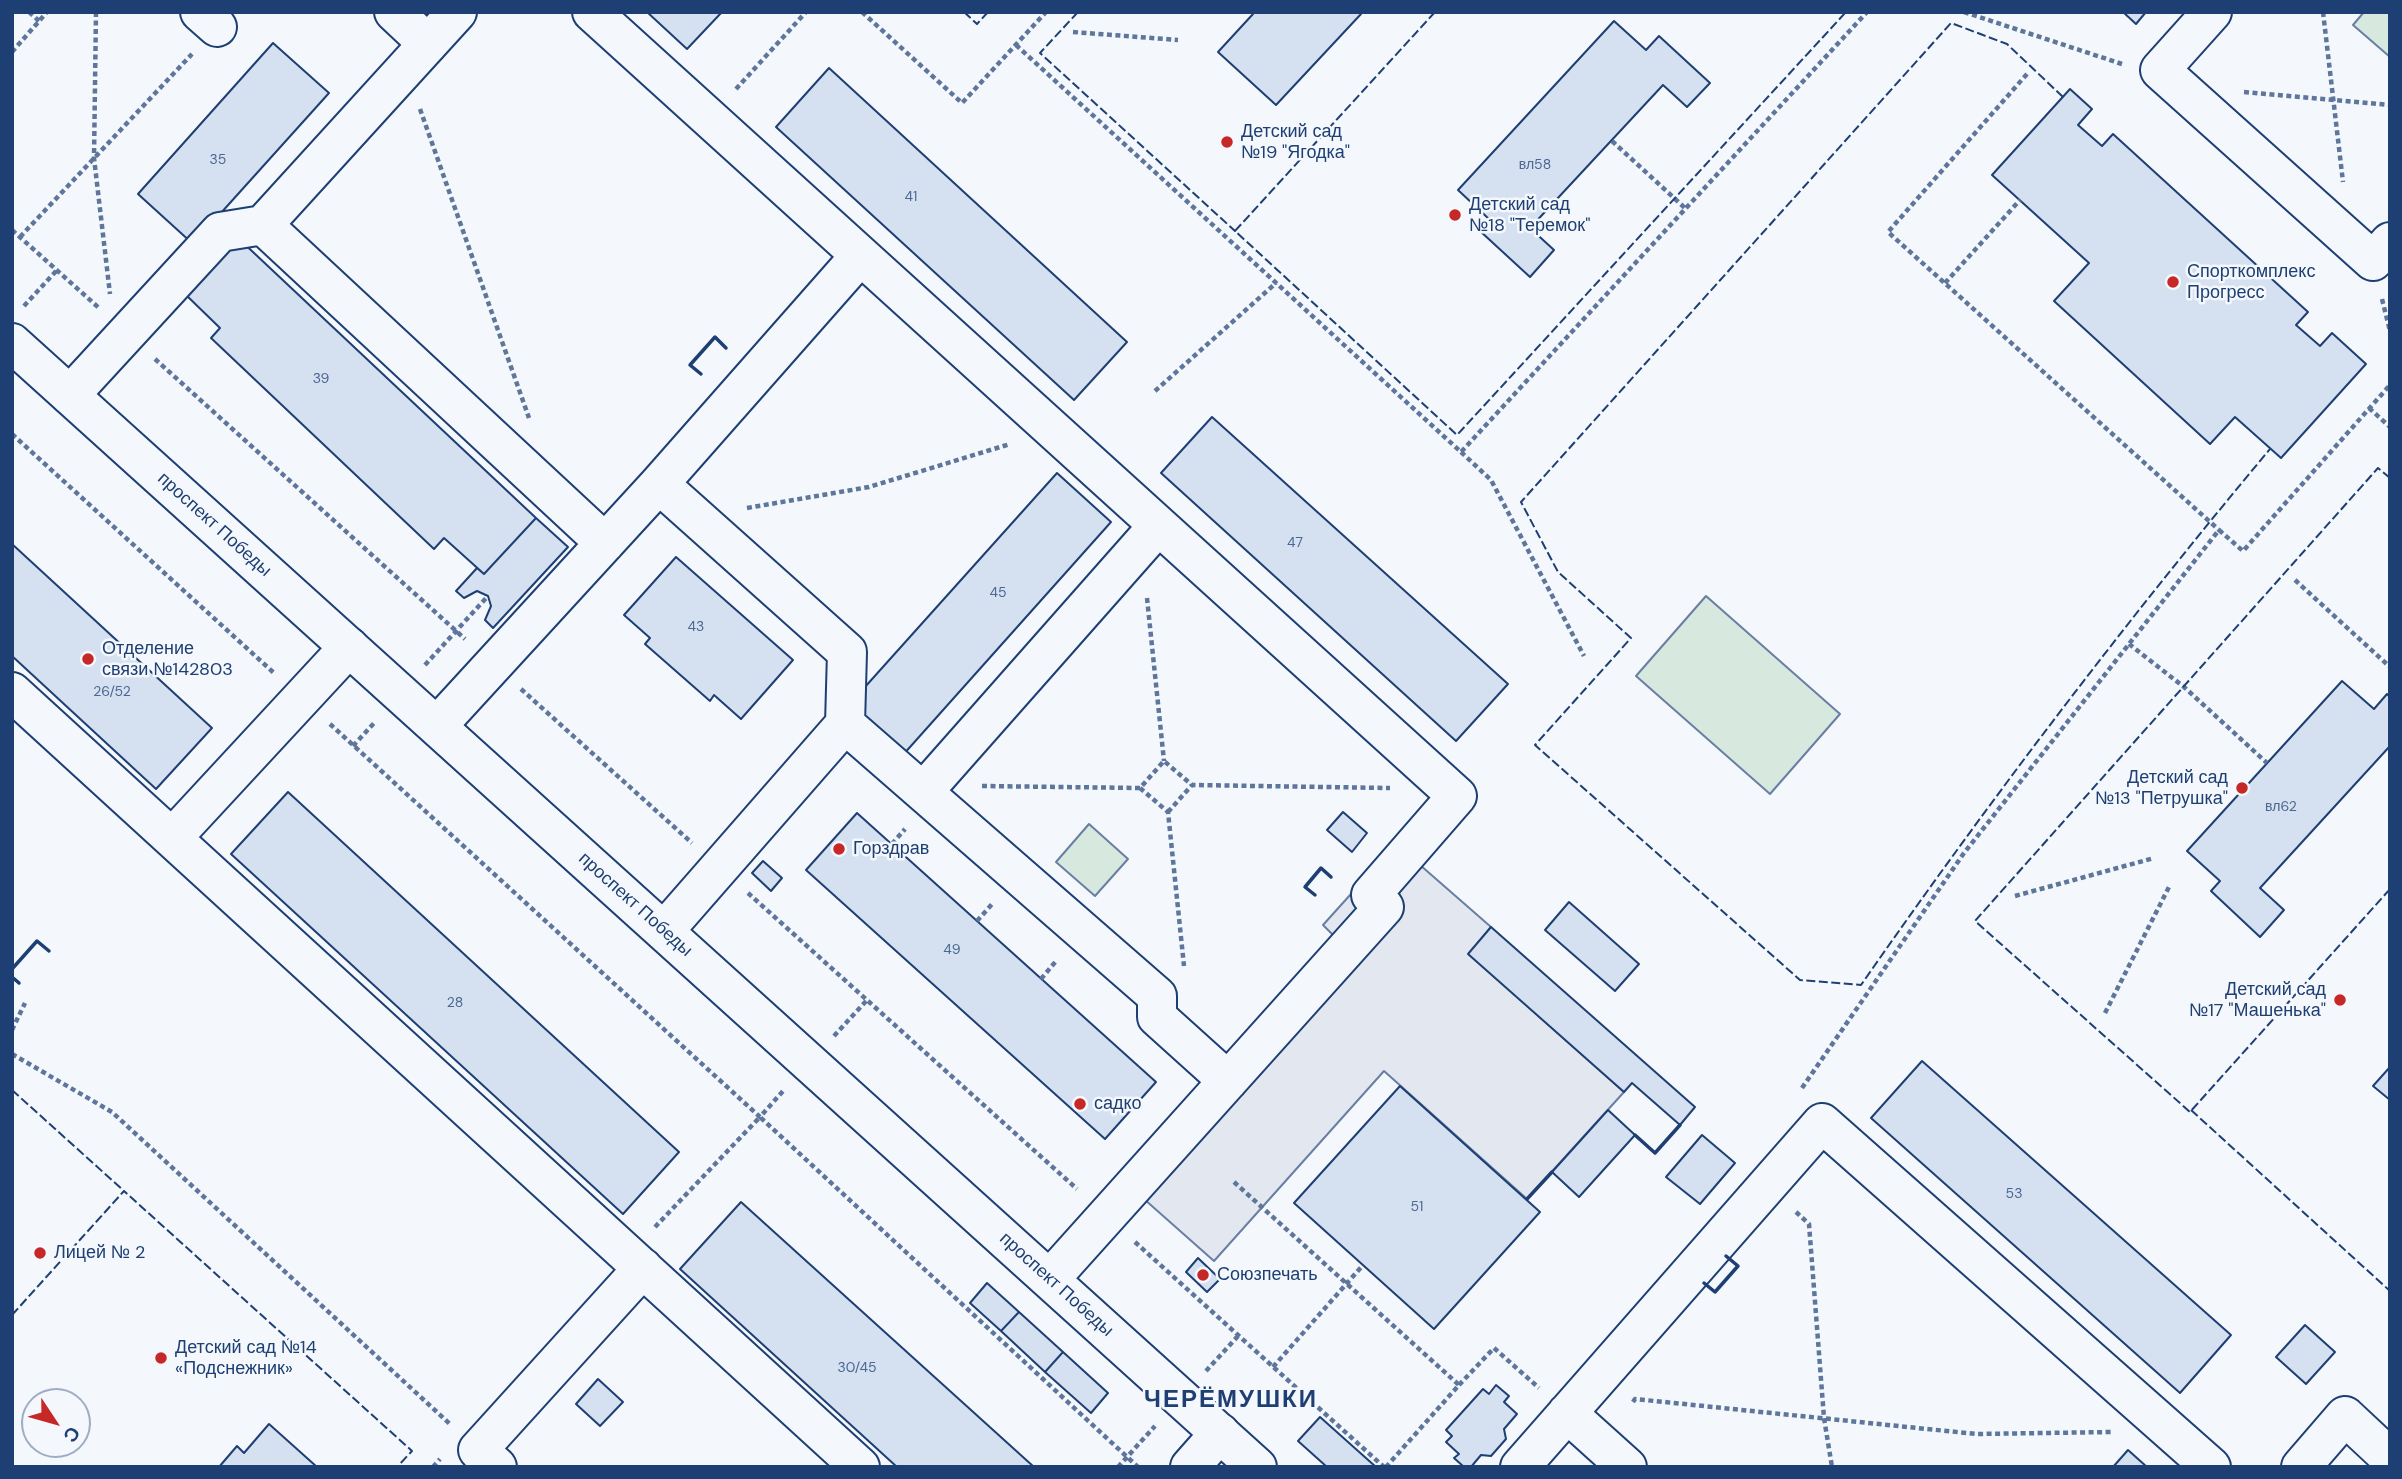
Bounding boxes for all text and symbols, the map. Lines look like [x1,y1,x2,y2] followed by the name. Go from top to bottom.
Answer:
[1241,121,1350,164] place label: Детский сад №19 "Ягодка"
[1219,134,1235,150] marker: Детский сад №19 "Ягодка"
[210,152,226,168] house number: 35
[1519,157,1551,173] house number: вл58
[905,189,917,205] house number: 41
[1469,194,1590,236] place label: Детский сад №18 "Теремок"
[1447,207,1463,223] marker: Детский сад №18 "Теремок"
[2187,261,2315,304] place label: Спорткомплекс Прогресс
[2165,274,2181,290] marker: Спорткомплекс Прогресс
[313,371,329,387] house number: 39
[153,468,275,582] street label: проспект Победы
[1287,535,1303,551] house number: 47
[989,585,1007,601] house number: 45
[688,619,704,635] house number: 43
[102,638,233,680] place label: Отделение связи №142803
[80,651,96,667] marker: Отделение связи №142803
[93,684,131,700] house number: 26/52
[2095,767,2228,810] place label: Детский сад №13 "Петрушка"
[2234,780,2250,796] marker: Детский сад №13 "Петрушка"
[2265,799,2297,815] house number: вл62
[853,838,929,860] place label: Горздрав
[831,841,847,857] marker: Горздрав
[574,848,696,962] street label: проспект Победы
[943,942,961,958] house number: 49
[2189,979,2326,1021] place label: Детский сад №17 "Машенька"
[2332,992,2348,1008] marker: Детский сад №17 "Машенька"
[447,995,463,1011] house number: 28
[1094,1093,1142,1115] place label: садко
[1072,1096,1088,1112] marker: садко
[2006,1186,2022,1202] house number: 53
[1411,1199,1423,1215] house number: 51
[995,1228,1117,1342] street label: проспект Победы
[54,1242,145,1264] place label: Лицей № 2
[32,1245,48,1261] marker: Лицей № 2
[1217,1264,1318,1286] place label: Союзпечать
[1195,1267,1211,1283] marker: Союзпечать
[175,1337,317,1380] place label: Детский сад №14 «Подснежник»
[153,1350,169,1366] marker: Детский сад №14 «Подснежник»
[838,1360,876,1376] house number: 30/45
[1145,1387,1317,1415] district label: ЧЕРЁМУШКИ
[21,1388,91,1458] north arrow
[58,1422,86,1447] text: С

